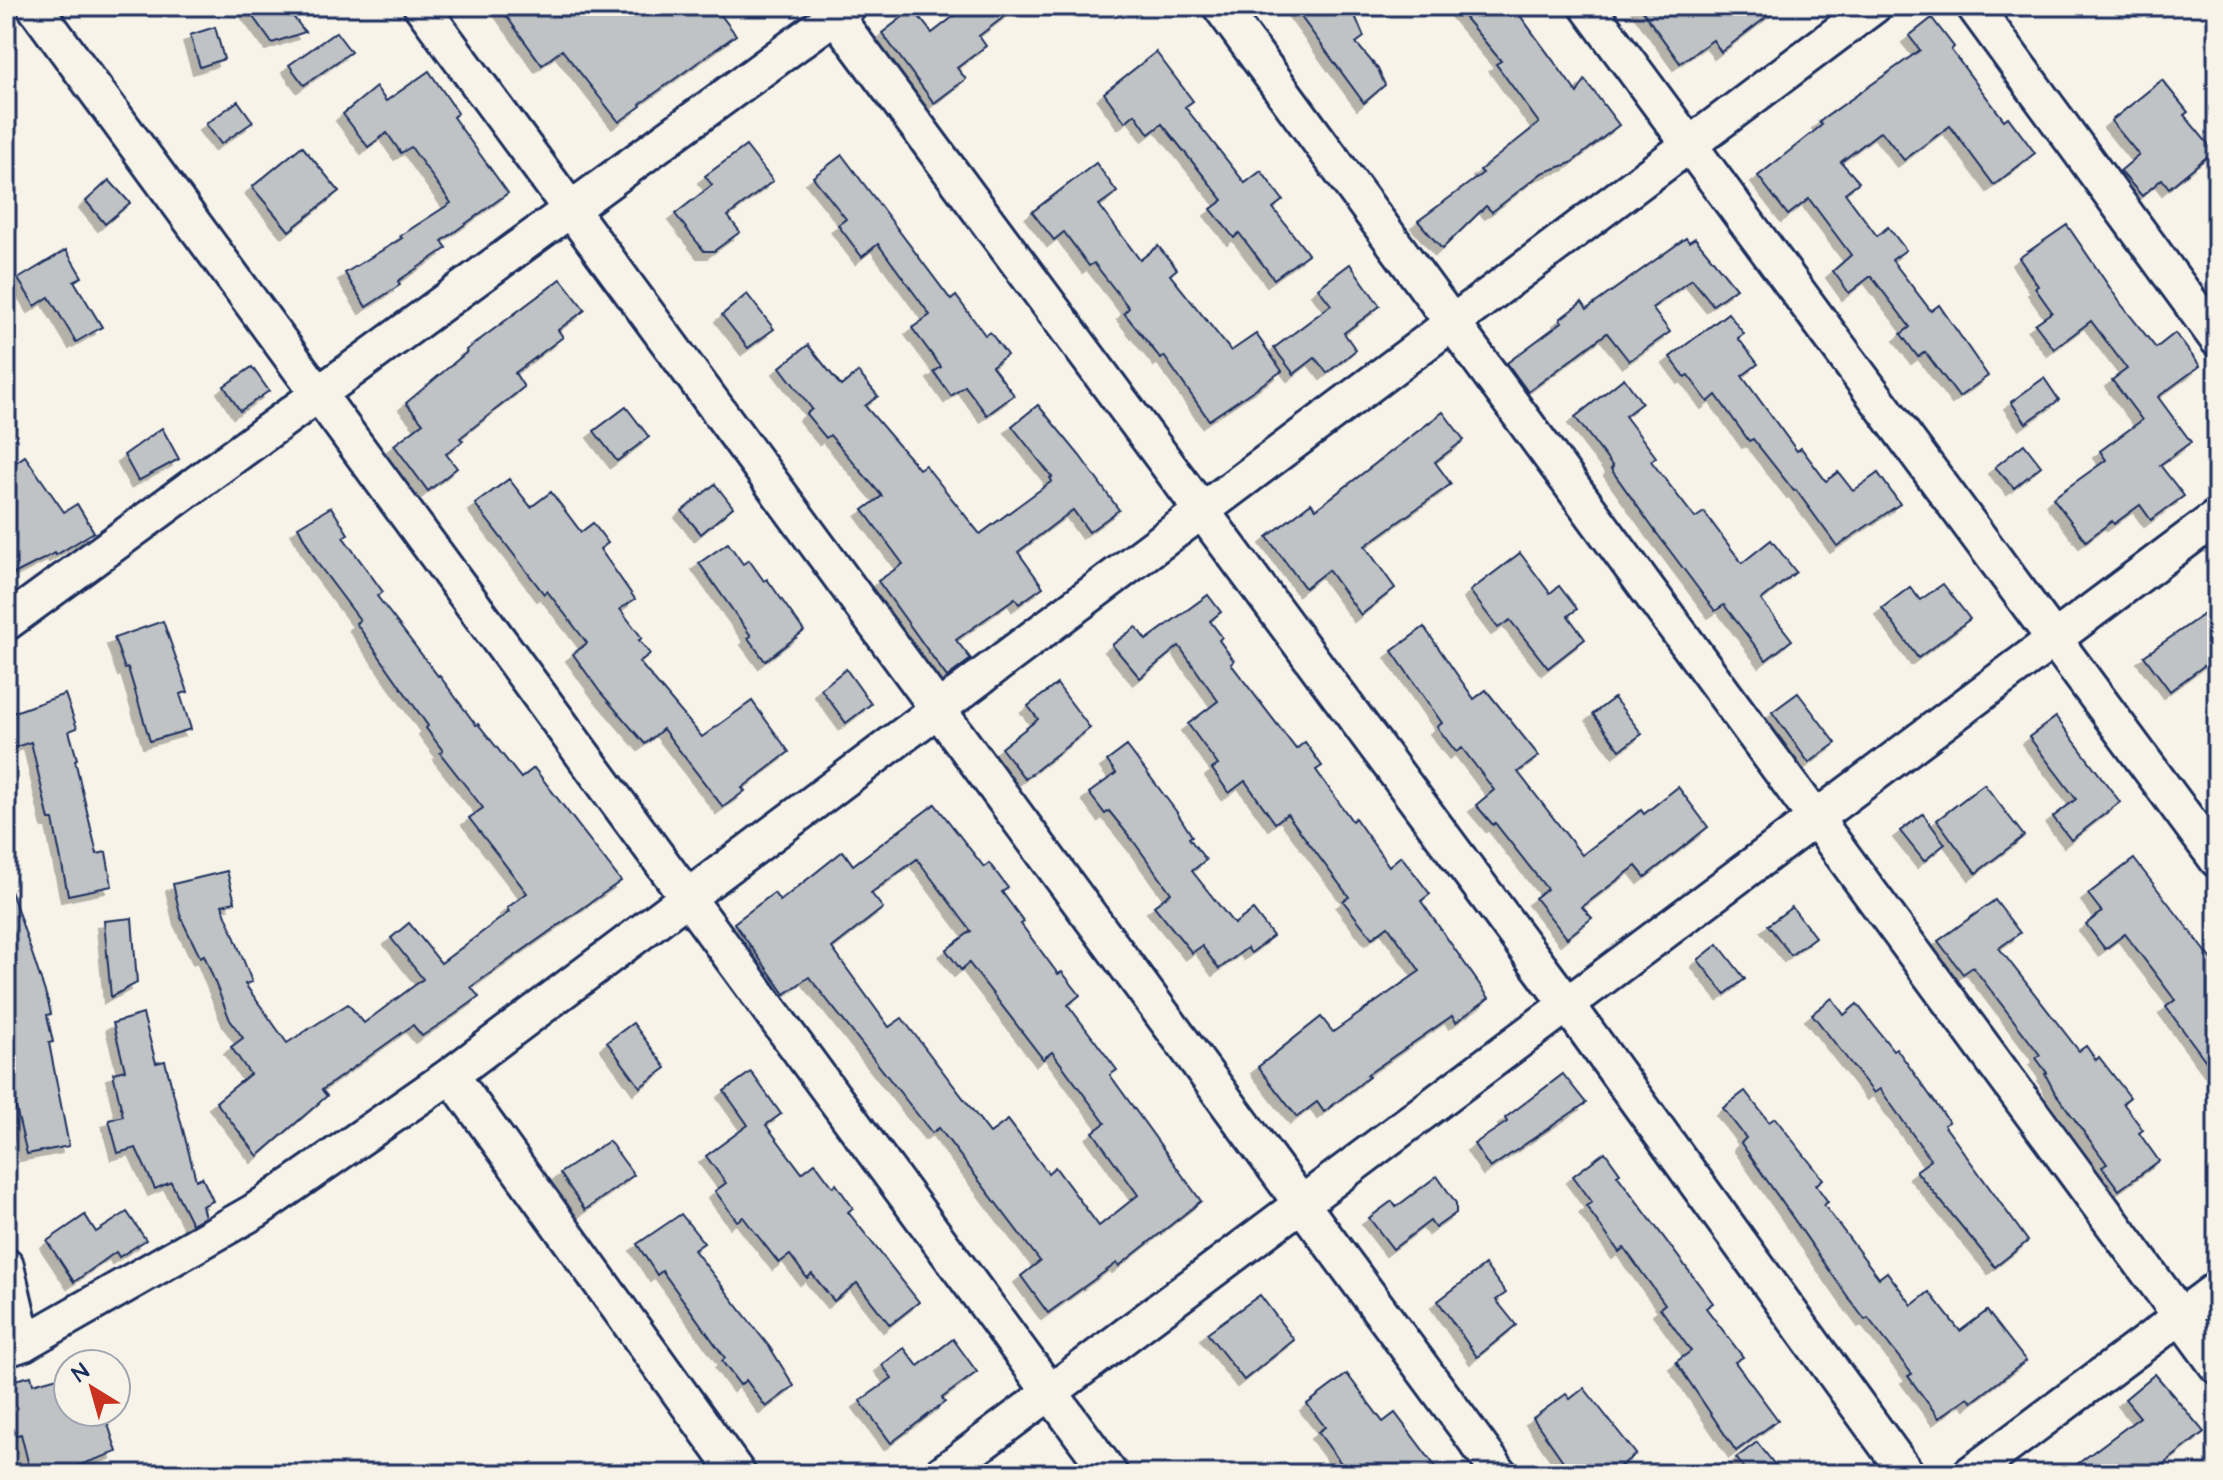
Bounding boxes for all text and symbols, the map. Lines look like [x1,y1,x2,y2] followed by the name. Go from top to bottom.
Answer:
[52,1348,132,1428] north arrow
[66,1357,96,1390] text: N

